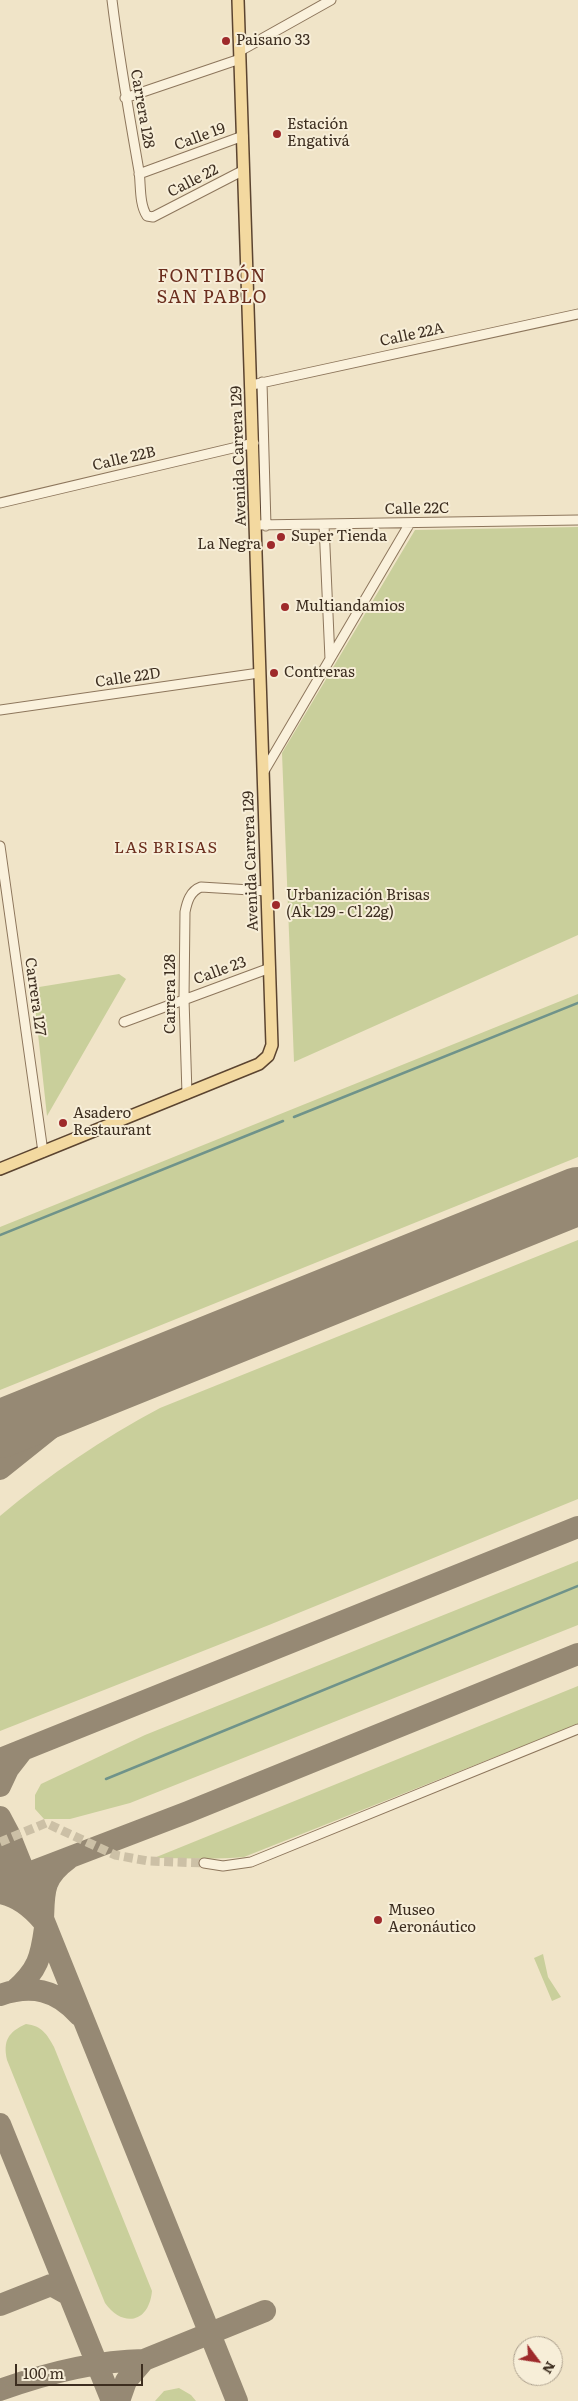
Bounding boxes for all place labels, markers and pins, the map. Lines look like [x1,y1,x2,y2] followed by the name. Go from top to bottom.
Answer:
[236,32,310,50] place label: Paisano 33
[220,35,232,47] marker: Paisano 33
[287,116,350,151] place label: Estación Engativá
[271,128,283,140] marker: Estación Engativá
[291,528,387,546] place label: Super Tienda
[275,531,287,543] marker: Super Tienda
[197,536,261,554] place label: La Negra
[265,539,277,551] marker: La Negra
[295,598,405,616] place label: Multiandamios
[279,601,291,613] marker: Multiandamios
[284,664,355,682] place label: Contreras
[268,667,280,679] marker: Contreras
[286,887,429,922] place label: Urbanización Brisas (Ak 129 - Cl 22g)
[270,899,282,911] marker: Urbanización Brisas (Ak 129 - Cl 22g)
[73,1105,151,1140] place label: Asadero Restaurant
[57,1117,69,1129] marker: Asadero Restaurant
[388,1902,476,1937] place label: Museo Aeronáutico
[372,1914,384,1926] marker: Museo Aeronáutico

